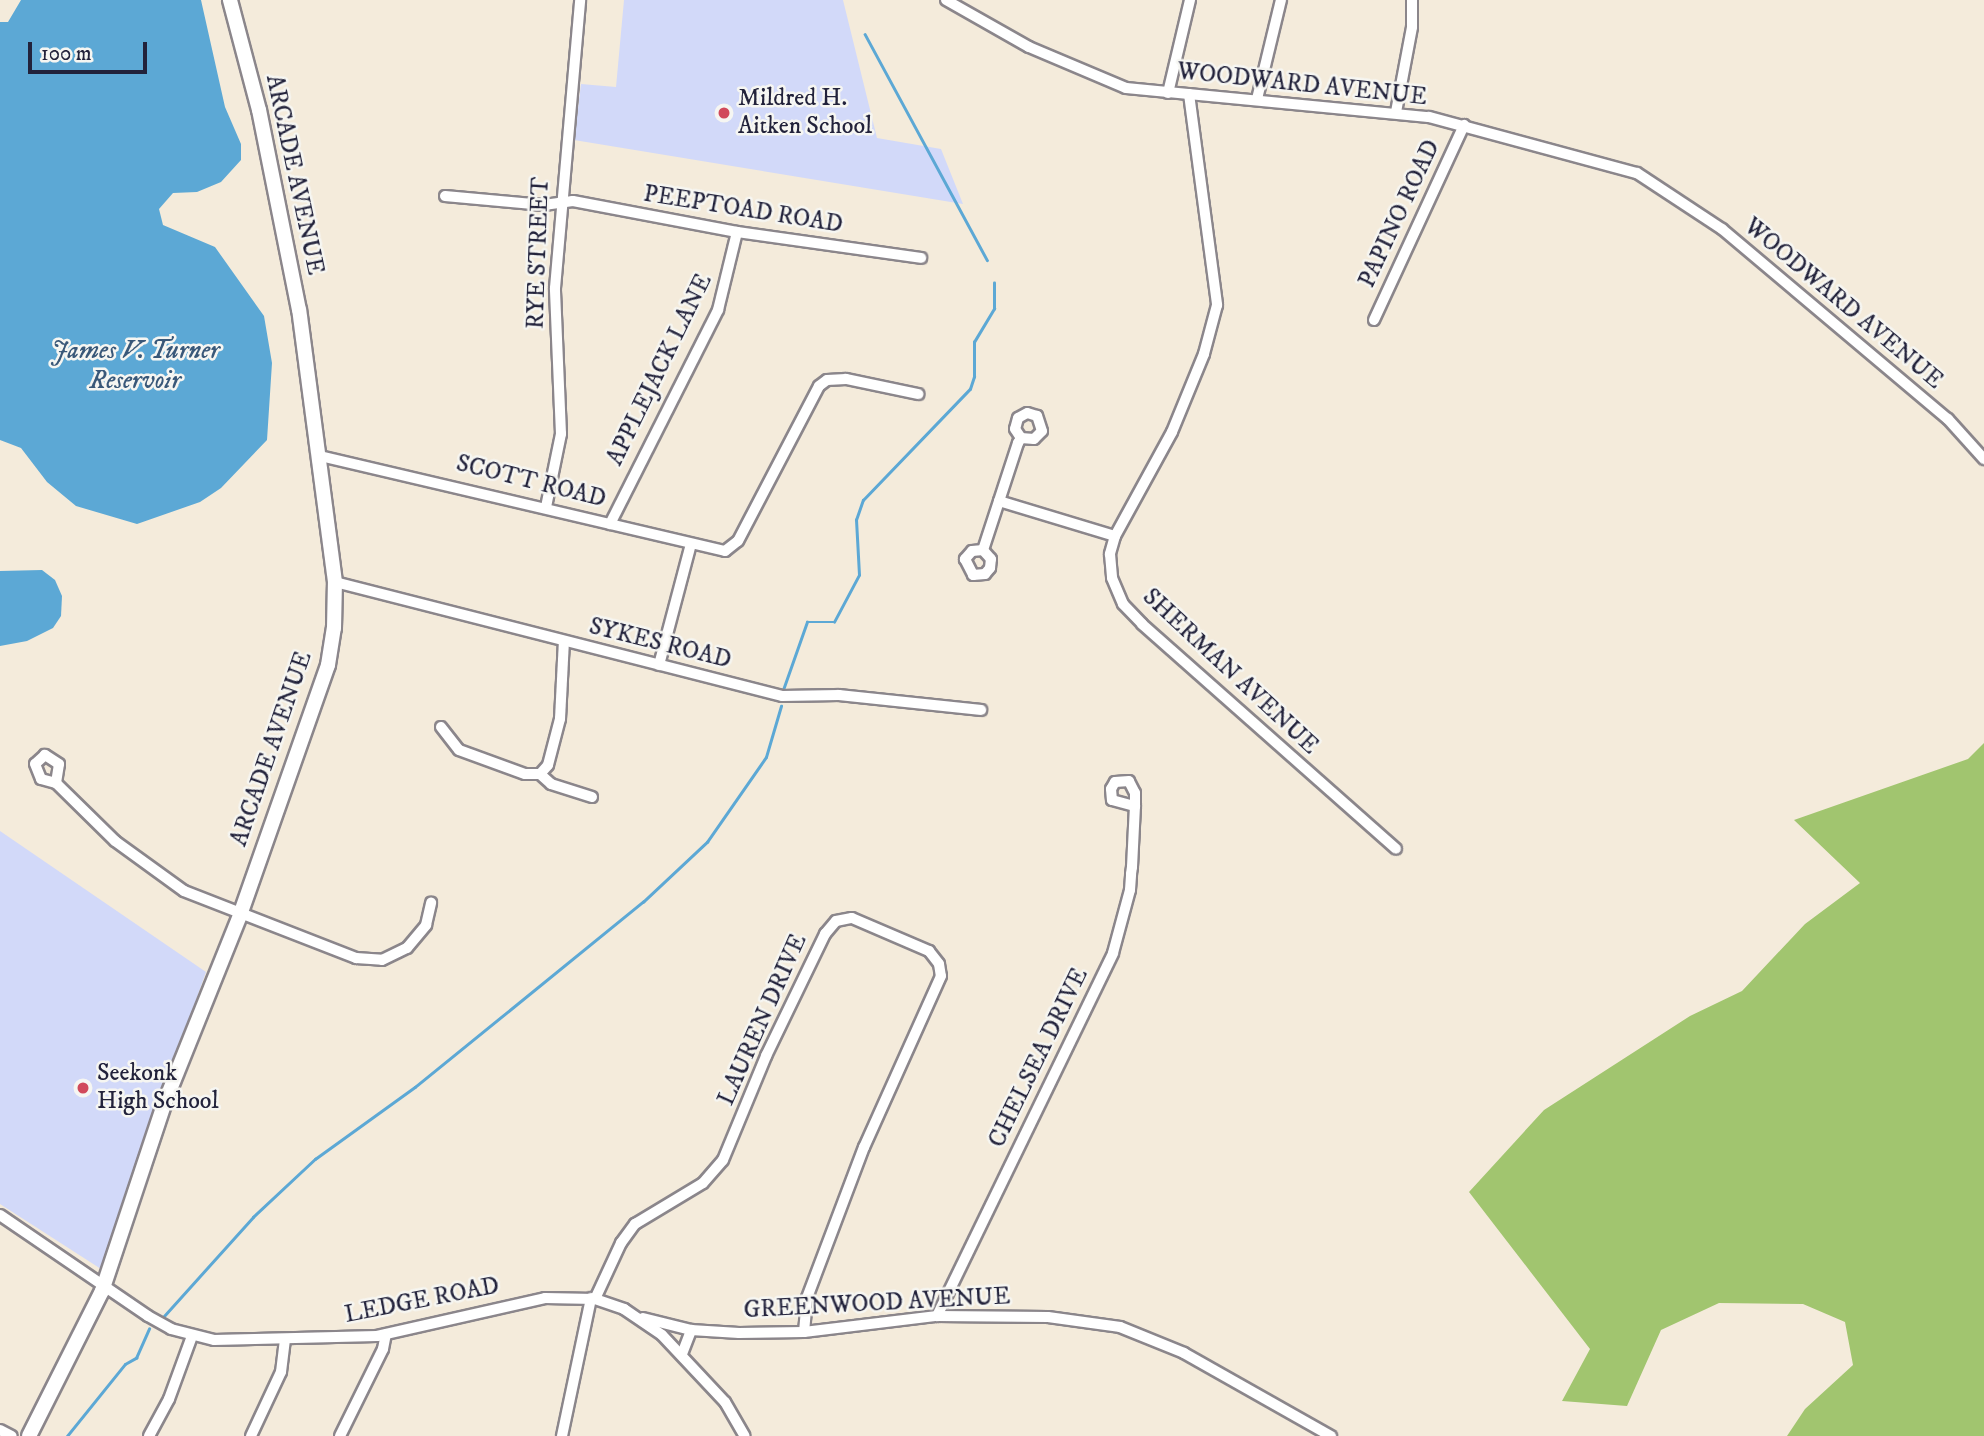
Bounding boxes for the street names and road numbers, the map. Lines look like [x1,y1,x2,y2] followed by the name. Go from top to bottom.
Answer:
[1176,58,1428,112] street label: WOODWARD AVENUE
[259,72,329,278] street label: ARCADE AVENUE
[1353,136,1447,292] street label: PAPINO ROAD
[522,176,556,330] street label: RYE STREET
[641,180,845,240] street label: PEEPTOAD ROAD
[1738,212,1948,396] street label: WOODWARD AVENUE
[601,270,719,470] street label: APPLEJACK LANE
[453,449,609,515] street label: SCOTT ROAD
[1136,583,1324,761] street label: SHERMAN AVENUE
[586,612,734,676] street label: SYKES ROAD
[225,648,319,850] street label: ARCADE AVENUE
[712,930,814,1110] street label: LAUREN DRIVE
[983,964,1095,1152] street label: CHELSEA DRIVE
[342,1272,502,1330] street label: LEDGE ROAD
[743,1283,1011,1325] street label: GREENWOOD AVENUE

